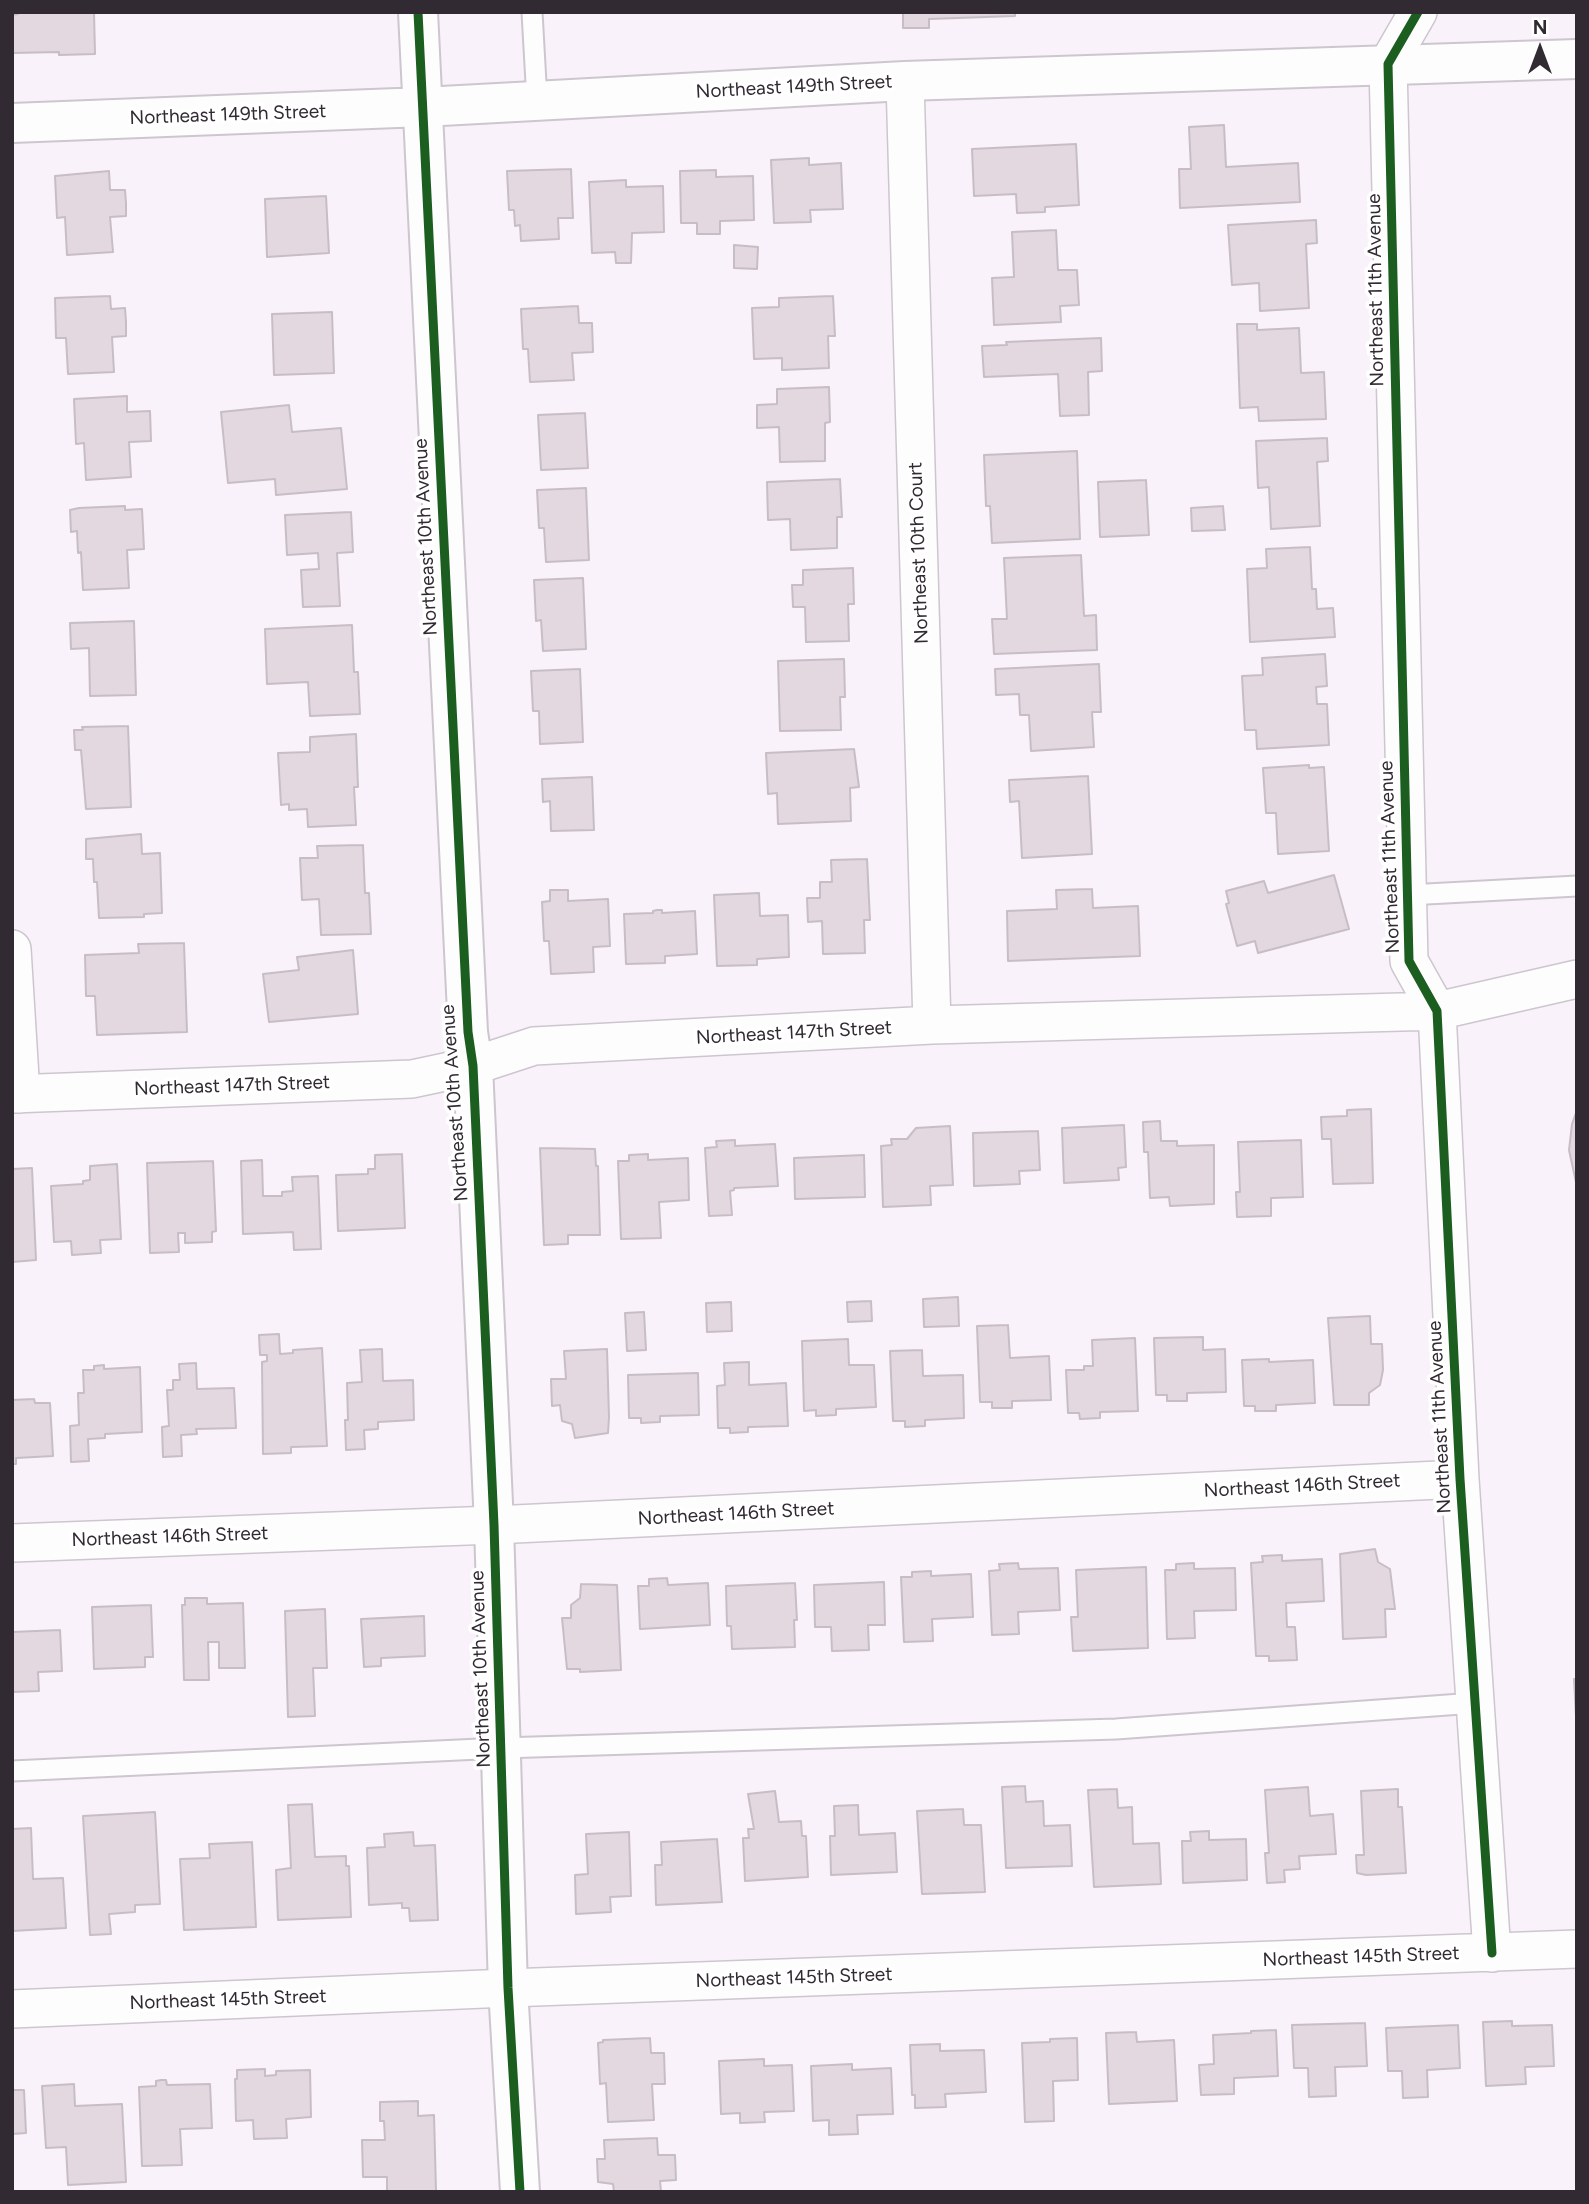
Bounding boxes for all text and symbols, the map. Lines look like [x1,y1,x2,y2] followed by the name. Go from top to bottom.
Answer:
[1505,14,1575,84] north arrow
[1533,16,1547,39] text: N
[695,70,893,104] street label: Northeast 149th Street
[129,100,327,130] street label: Northeast 149th Street
[1363,193,1389,387] street label: Northeast 11th Avenue
[409,438,443,636] street label: Northeast 10th Avenue
[904,462,934,644] street label: Northeast 10th Court
[1375,760,1405,954] street label: Northeast 11th Avenue
[437,1004,473,1202] street label: Northeast 10th Avenue
[695,1016,893,1050] street label: Northeast 147th Street
[134,1071,330,1101] street label: Northeast 147th Street
[1424,1320,1456,1514] street label: Northeast 11th Avenue
[1203,1469,1401,1503] street label: Northeast 146th Street
[637,1497,835,1531] street label: Northeast 146th Street
[71,1522,269,1552] street label: Northeast 146th Street
[466,1570,496,1768] street label: Northeast 10th Avenue
[1262,1942,1460,1972] street label: Northeast 145th Street
[695,1963,893,1993] street label: Northeast 145th Street
[129,1985,327,2015] street label: Northeast 145th Street

